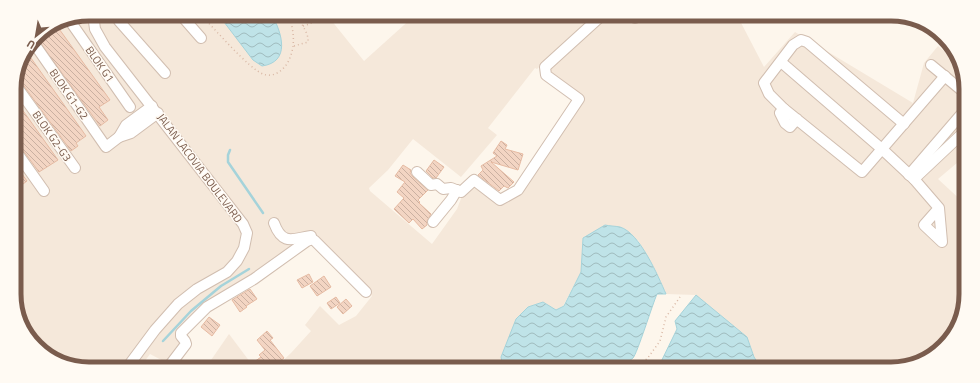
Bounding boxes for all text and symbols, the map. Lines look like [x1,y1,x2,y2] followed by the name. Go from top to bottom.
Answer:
[16,16,56,56] north arrow
[24,36,38,53] text: U
[82,43,118,85] street label: BLOK G1
[46,65,92,123] street label: BLOK G1-G2
[29,107,75,165] street label: BLOK G2-G3
[154,110,246,226] street label: JALAN LACOVIA BOULEVARD

